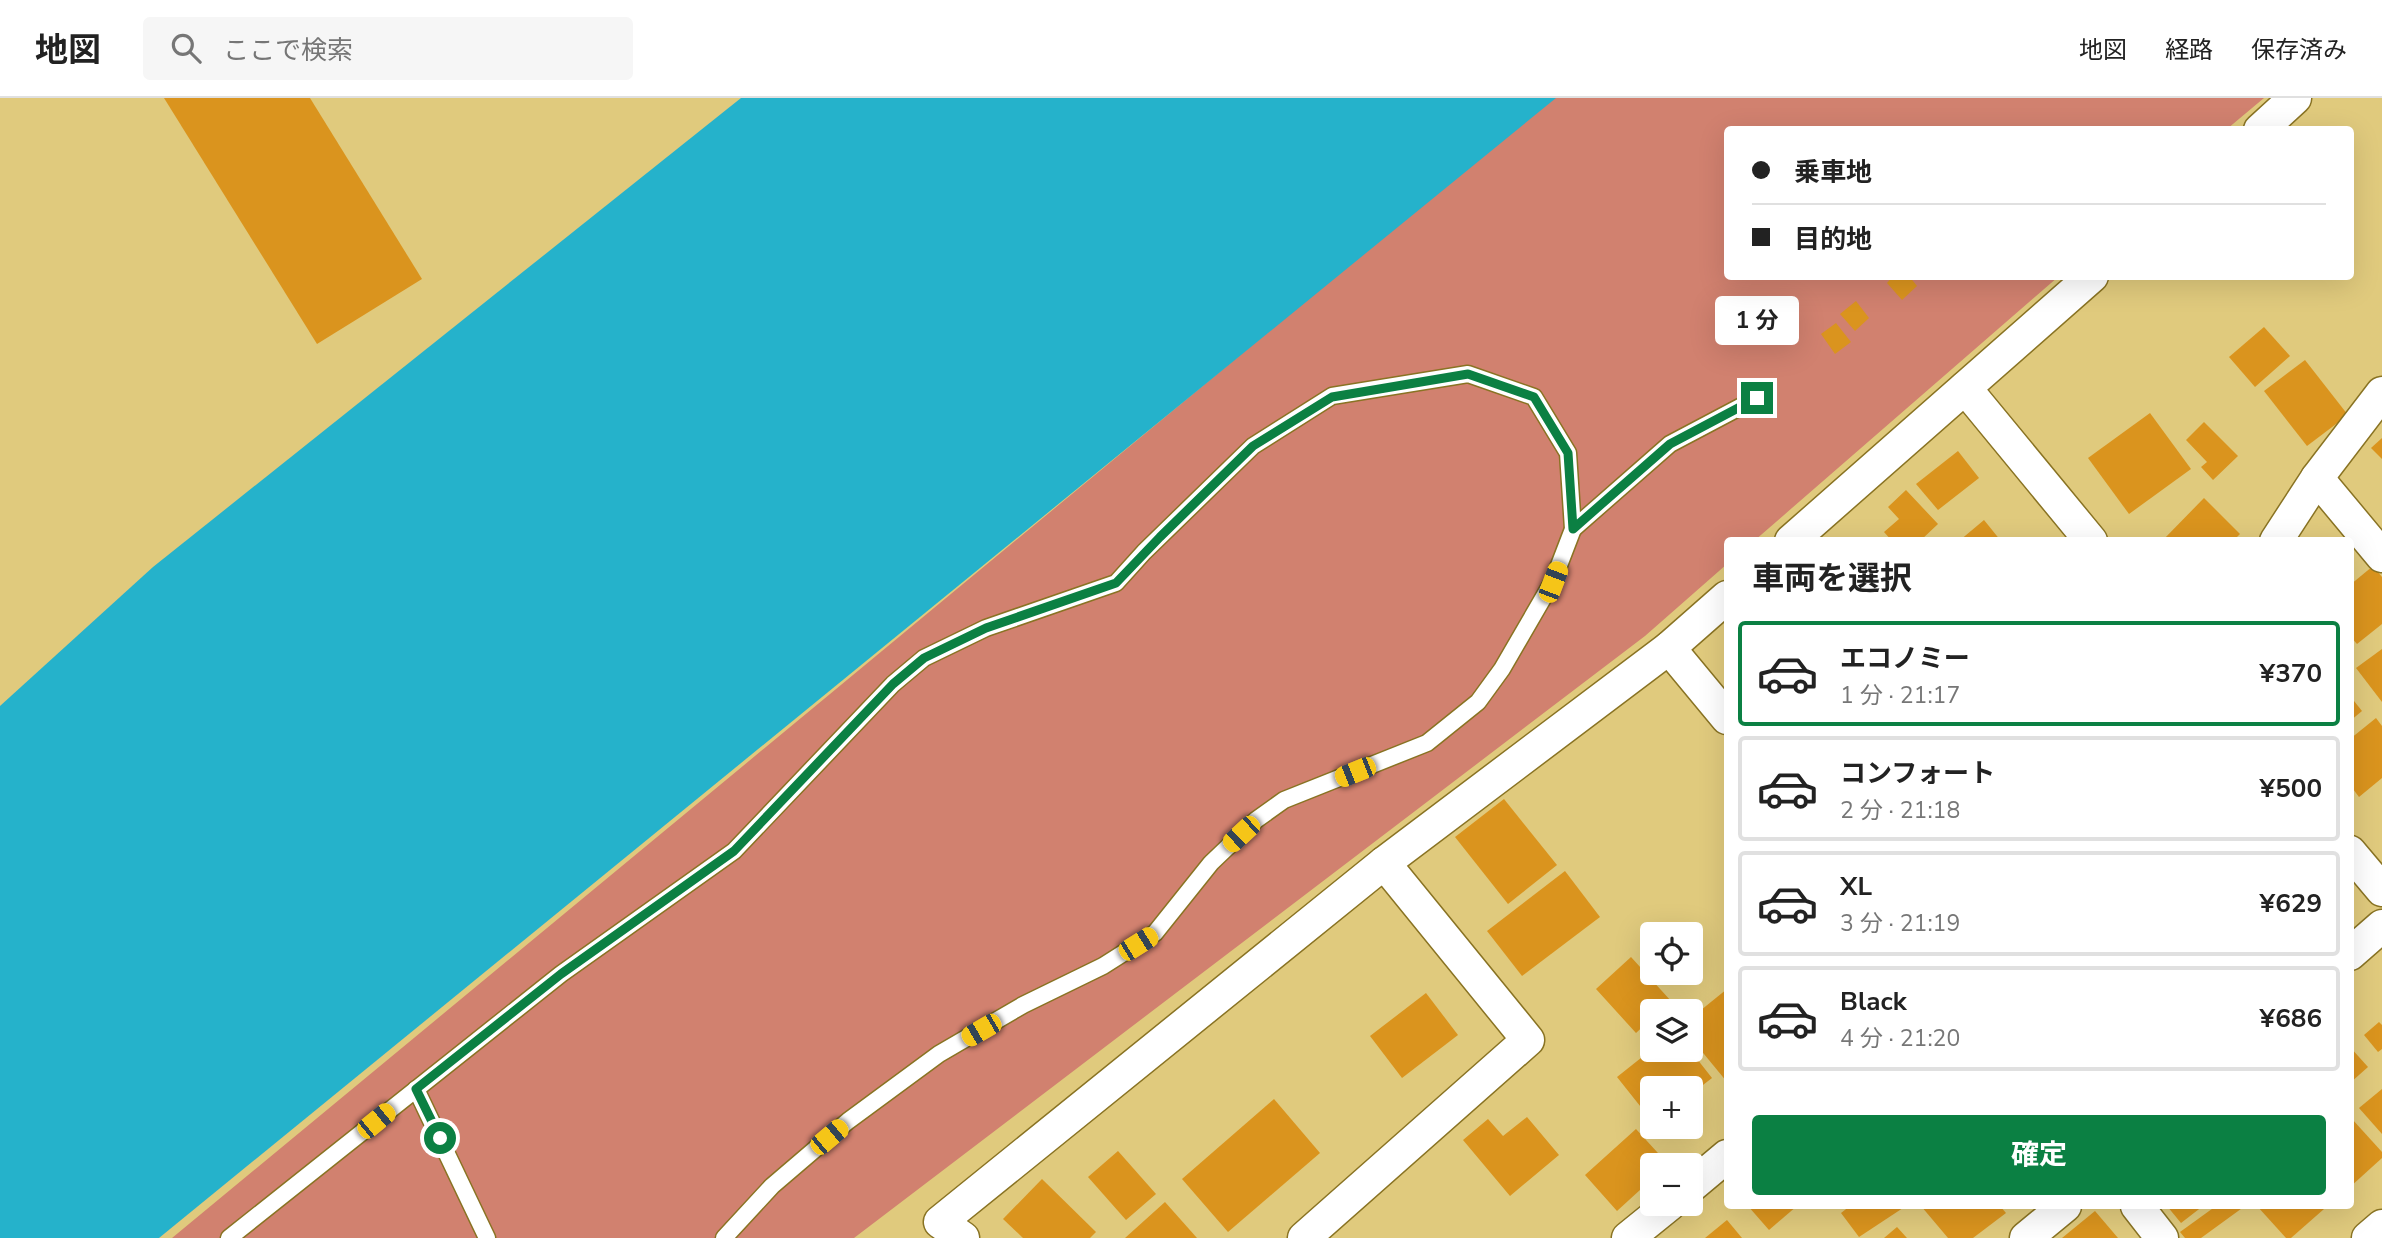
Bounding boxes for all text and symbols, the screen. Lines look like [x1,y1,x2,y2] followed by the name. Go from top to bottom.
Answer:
[143,17,633,80] search box
[35,28,101,73] text: 地図
[167,29,205,67] icon: search
[223,33,353,68] text: ここで検索
[2079,34,2127,66] text: 地図
[2165,34,2213,66] text: 経路
[2251,34,2347,66] text: 保存済み
[1794,155,1872,190] text: 乗車地
[1794,222,1872,257] text: 目的地
[1715,296,1799,345] callout: 1 分
[1735,305,1779,336] text: 1 分
[1741,382,1773,414] route end
[1752,557,1912,600] text: 車両を選択
[1536,559,1571,605] car
[1840,641,1970,676] text: エコノミー
[1756,642,1819,705] icon: car
[2260,656,2322,691] text: ¥370
[1840,680,1960,711] text: 1 分 · 21:17
[1332,754,1379,790] car
[1840,756,1995,791] text: コンフォート
[1756,757,1819,820] icon: car
[2260,771,2322,806] text: ¥500
[1840,795,1960,826] text: 2 分 · 21:18
[1219,812,1264,856] car
[1840,869,1872,904] text: XL
[1756,872,1819,935] icon: car
[2260,886,2322,921] text: ¥629
[1840,908,1960,939] text: 3 分 · 21:19
[1640,922,1703,1216] map controls
[1640,922,1703,985] button: locate
[1115,924,1162,964] car
[1840,984,1907,1019] text: Black
[1756,987,1819,1050] icon: car
[1640,999,1703,1062] button: layers
[2260,1001,2322,1036] text: ¥686
[958,1010,1005,1050] car
[1840,1023,1960,1054] text: 4 分 · 21:20
[1640,1076,1703,1139] button: +
[354,1100,399,1142] car
[807,1115,852,1159] car
[1752,1115,2326,1195] button: 確定
[424,1122,456,1154] route start
[1640,1153,1703,1216] button: −

